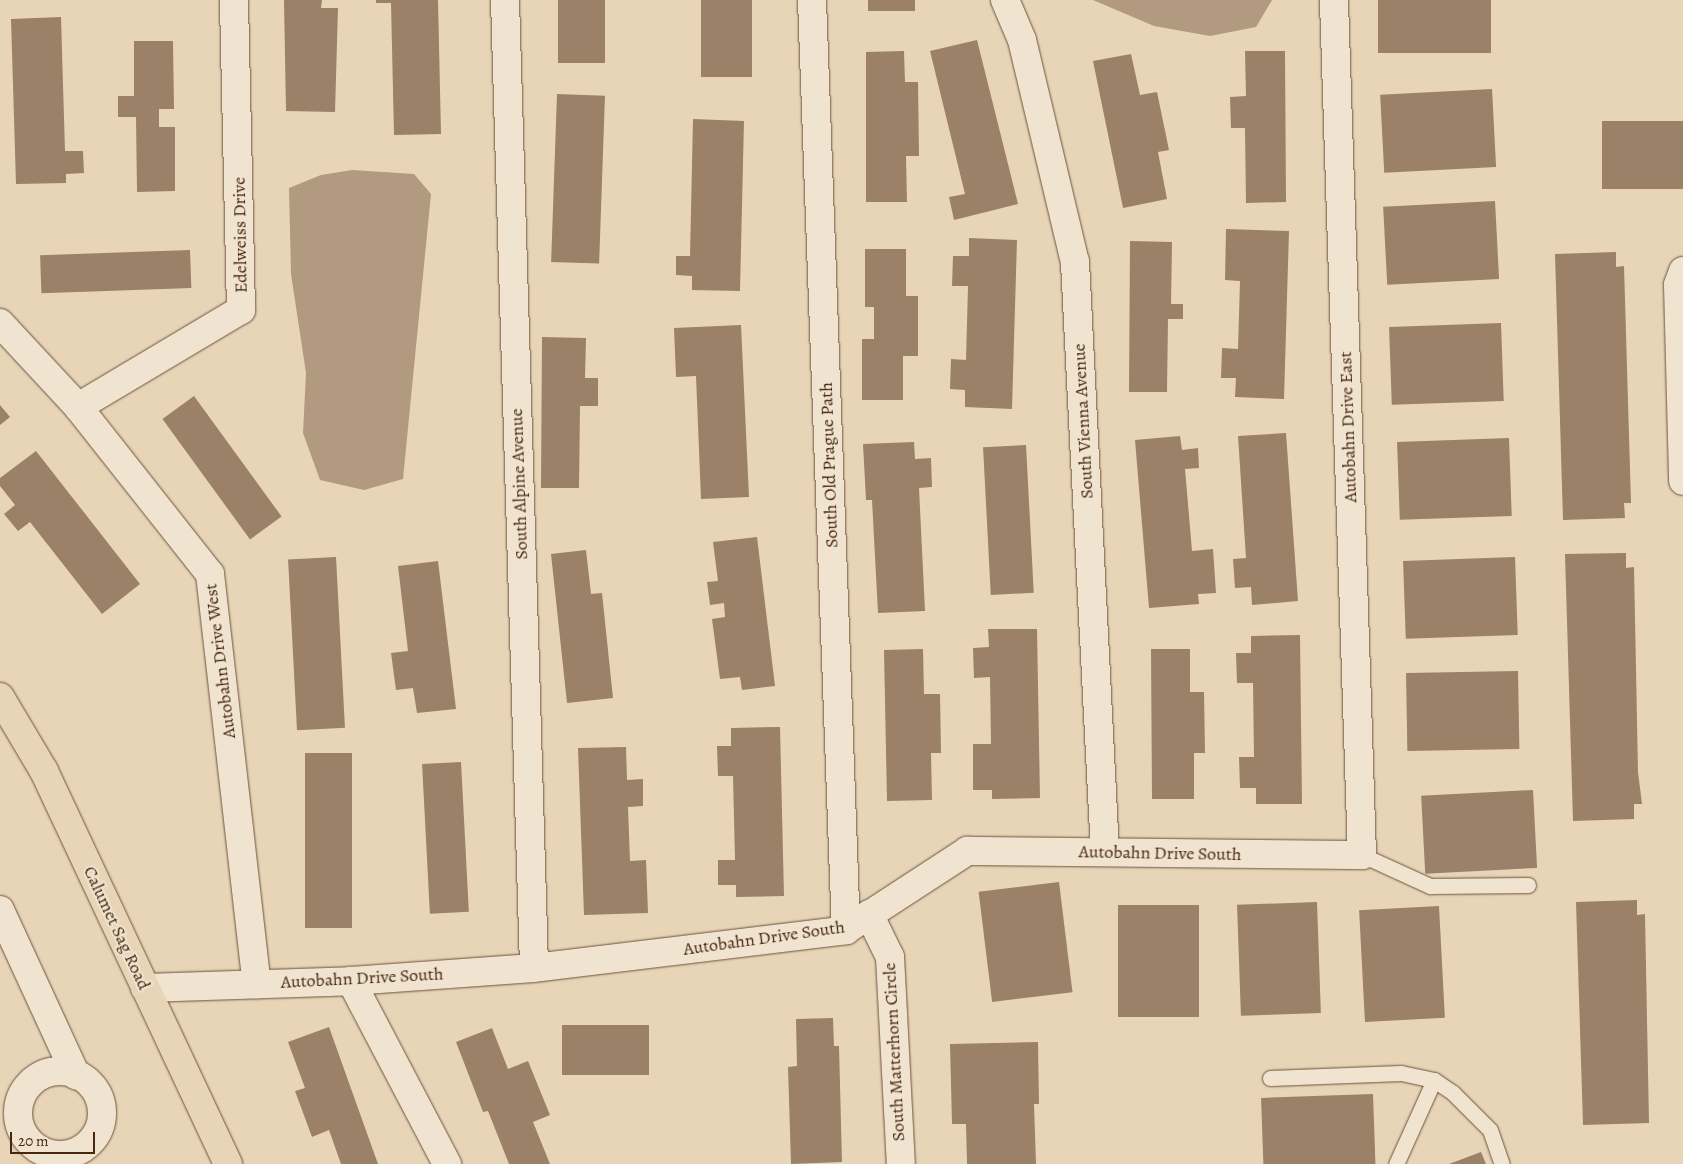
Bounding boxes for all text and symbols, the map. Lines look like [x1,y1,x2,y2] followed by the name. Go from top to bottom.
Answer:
[228,177,252,293] street label: Edelweiss Drive
[1068,343,1098,499] street label: South Vienna Avenue
[1335,351,1361,503] street label: Autobahn Drive East
[815,382,843,548] street label: South Old Prague Path
[506,408,532,560] street label: South Alpine Avenue
[200,582,240,740] street label: Autobahn Drive West
[1078,841,1242,865] street label: Autobahn Drive South
[79,863,155,993] street label: Calumet Sag Road
[682,916,846,960] street label: Autobahn Drive South
[879,962,909,1142] street label: South Matterhorn Circle
[280,963,444,993] street label: Autobahn Drive South
[12,1122,98,1154] scale bar
[18,1131,49,1151] text: 20 m

